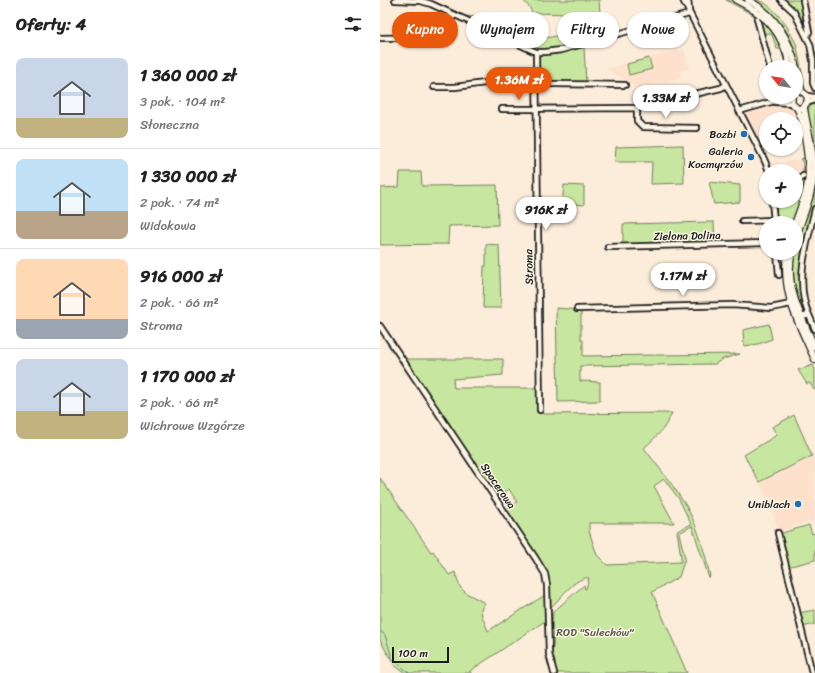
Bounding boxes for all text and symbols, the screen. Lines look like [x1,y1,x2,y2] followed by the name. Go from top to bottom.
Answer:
[16,9,86,39] text: Oferty: 4
[392,12,458,48] chip: Kupno
[466,12,549,48] chip: Wynajem
[557,12,619,48] chip: Filtry
[627,12,689,48] chip: Nowe
[342,13,364,35] icon: filters
[140,60,236,90] text: 1 360 000 zł
[759,60,803,104] north arrow
[759,60,803,260] map controls
[478,67,560,101] pin: 1.36M zł
[495,68,543,91] text: 1.36M zł
[48,74,96,122] icon: home
[625,85,707,119] pin: 1.33M zł
[642,86,690,109] text: 1.33M zł
[140,90,225,113] text: 3 pok. · 104 m²
[759,112,803,156] button: locate
[140,113,199,136] text: Słoneczna
[709,125,737,144] place label: Bozbi
[739,129,749,139] marker: Bozbi
[688,142,743,174] place label: Galeria Kocmyrzów
[746,152,756,162] marker: Galeria Kocmyrzów
[140,161,236,191] text: 1 330 000 zł
[759,164,803,208] button: +
[48,175,96,223] icon: home
[140,191,219,214] text: 2 pok. · 74 m²
[509,197,583,231] pin: 916K zł
[525,198,567,221] text: 916K zł
[140,214,196,237] text: Widokowa
[759,216,803,260] button: −
[653,226,721,246] street label: Zielona Dolina
[519,248,539,285] street label: Stroma
[140,261,222,291] text: 916 000 zł
[642,263,724,297] pin: 1.17M zł
[660,264,706,287] text: 1.17M zł
[48,275,96,323] icon: home
[140,291,219,314] text: 2 pok. · 66 m²
[140,314,182,337] text: Stroma
[140,361,234,391] text: 1 170 000 zł
[48,375,96,423] icon: home
[140,391,219,414] text: 2 pok. · 66 m²
[140,414,245,437] text: Wichrowe Wzgórze
[475,459,521,513] street label: Spacerowa
[748,495,790,514] place label: Uniblach
[793,499,803,509] marker: Uniblach
[556,623,635,642] park label: ROD "Sulechów"
[398,644,428,663] text: 100 m
[392,645,449,664] scale bar

